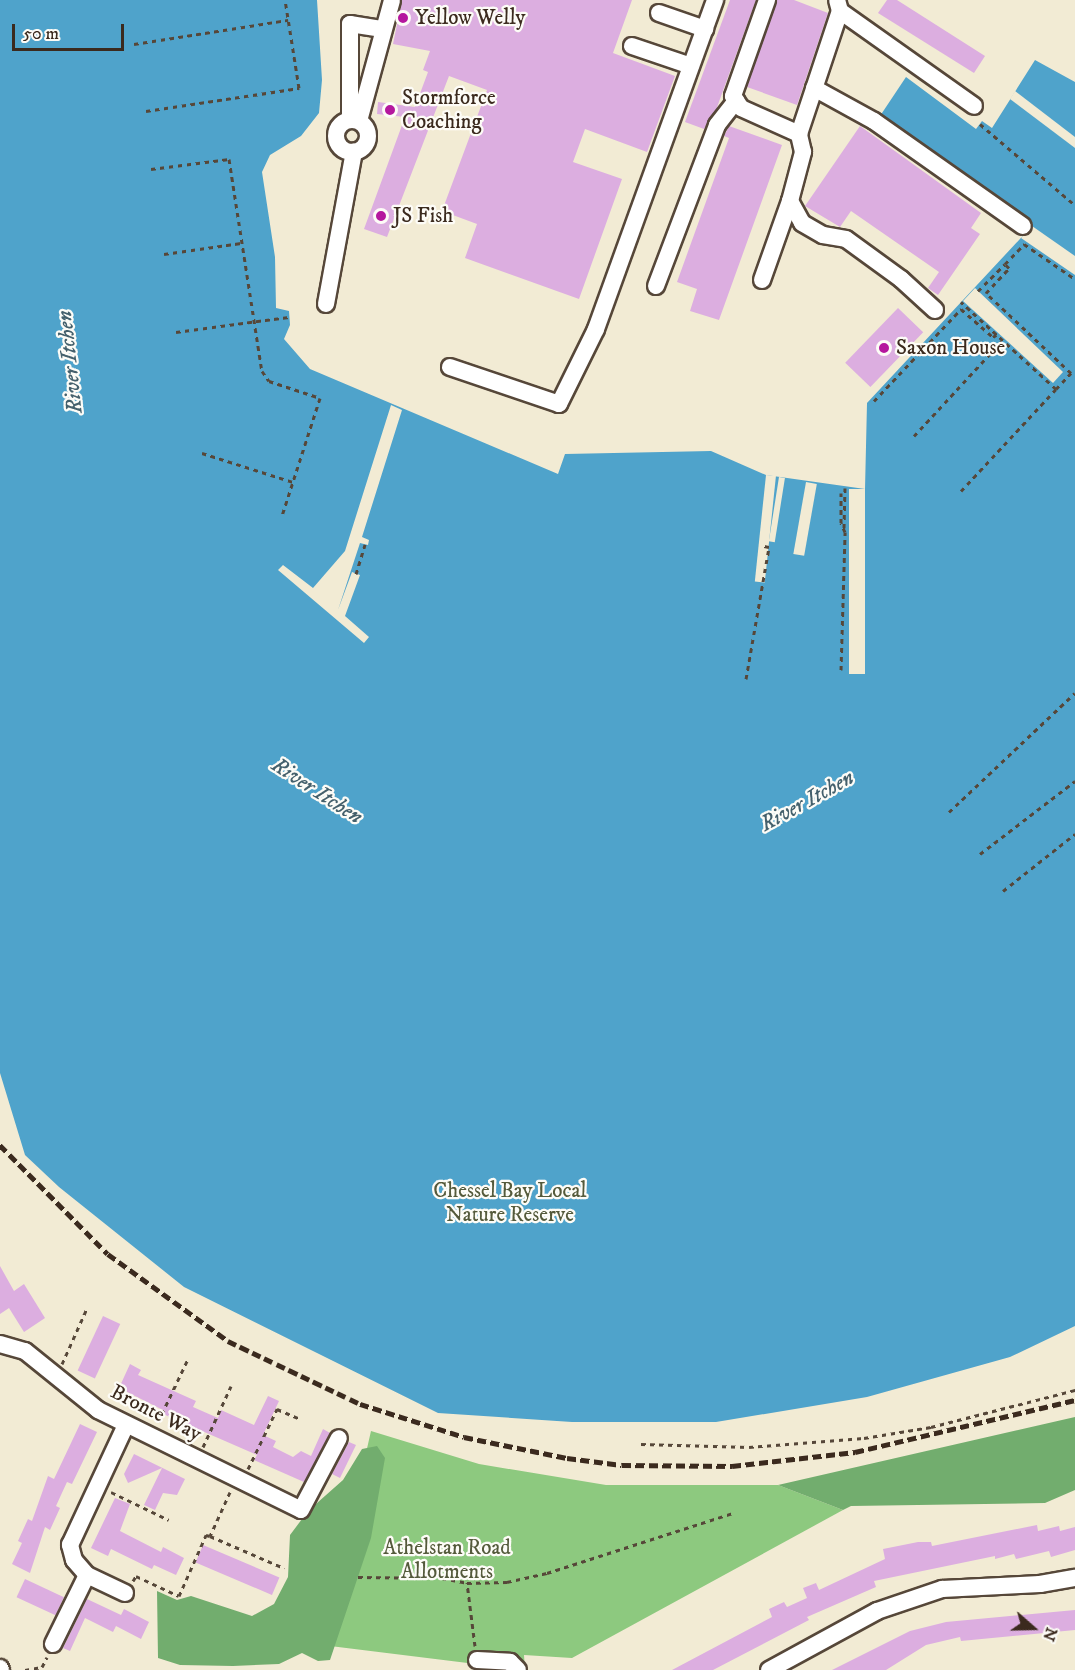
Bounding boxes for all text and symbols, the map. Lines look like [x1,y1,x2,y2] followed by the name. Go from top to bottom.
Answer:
[415,5,526,31] place label: Yellow Welly
[396,11,410,25] marker: Yellow Welly
[15,12,128,50] scale bar
[23,23,59,45] text: 50 m
[402,85,496,135] place label: Stormforce Coaching
[383,103,397,117] marker: Stormforce Coaching
[393,203,453,229] place label: JS Fish
[374,209,388,223] marker: JS Fish
[51,309,89,415] water label: River Itchen
[896,335,1005,361] place label: Saxon House
[877,341,891,355] marker: Saxon House
[267,752,367,830] water label: River Itchen
[755,764,859,838] water label: River Itchen
[433,1178,587,1228] park label: Chessel Bay Local Nature Reserve
[106,1379,206,1447] street label: Bronte Way
[383,1535,511,1585] park label: Athelstan Road Allotments
[1003,1598,1063,1658] north arrow
[1038,1625,1062,1644] text: N

